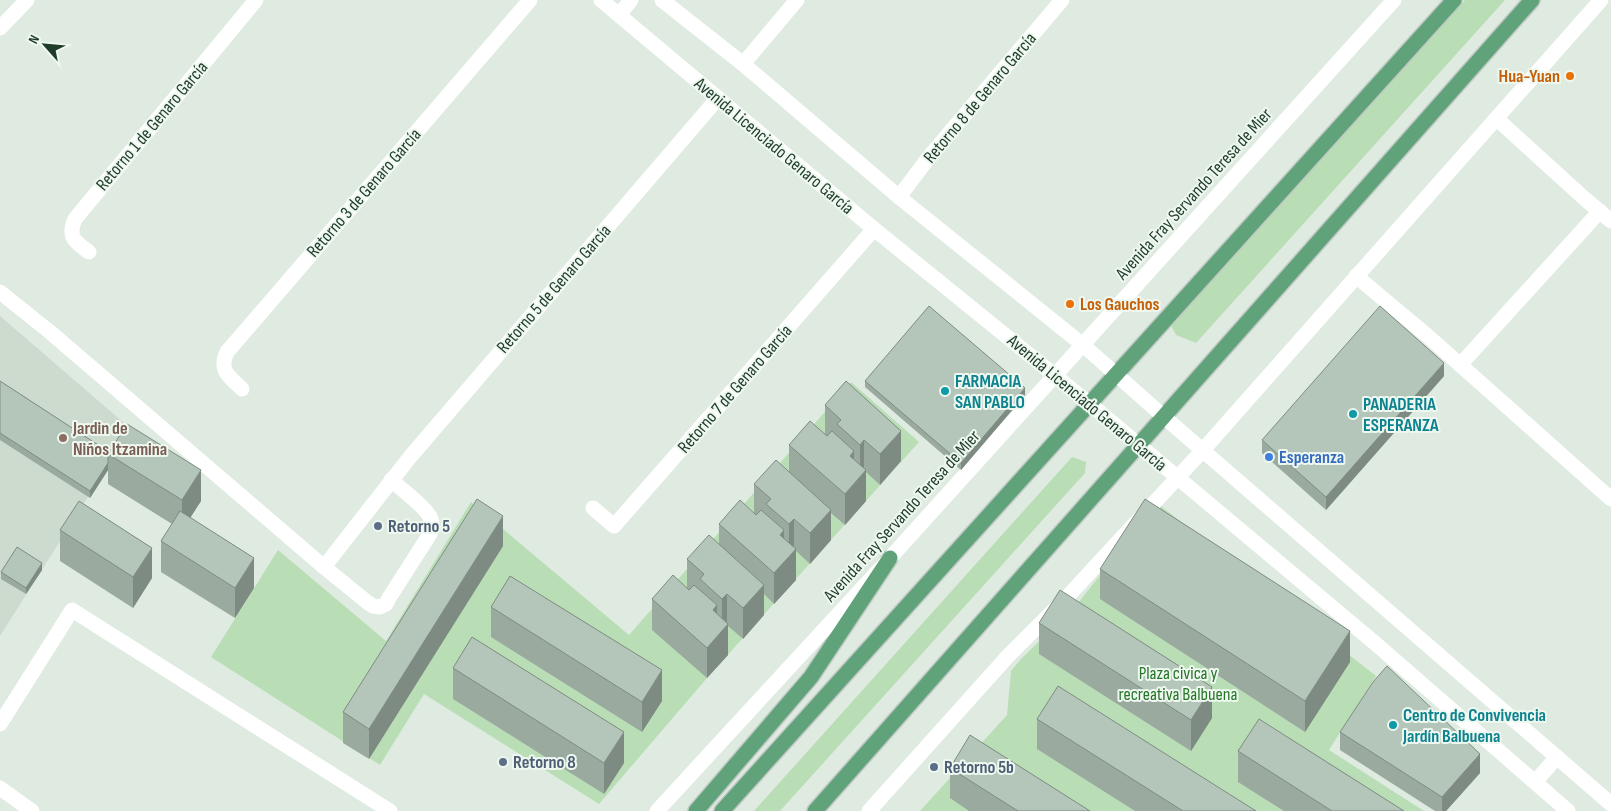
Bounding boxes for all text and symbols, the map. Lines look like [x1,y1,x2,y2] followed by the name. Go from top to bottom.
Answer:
[20,20,70,70] north arrow
[919,28,1041,168] street label: Retorno 8 de Genaro García
[25,32,43,47] text: N
[92,57,212,195] street label: Retorno 1 de Genaro García
[1499,66,1560,87] place label: Hua-Yuan
[1564,70,1576,82] marker: Hua-Yuan
[689,73,858,219] street label: Avenida Licenciado Genaro García
[1111,104,1277,285] street label: Avenida Fray Servando Teresa de Mier
[302,124,426,262] street label: Retorno 3 de Genaro García
[493,220,616,357] street label: Retorno 5 de Genaro García
[1080,294,1160,315] place label: Los Gauchos
[1064,298,1076,310] marker: Los Gauchos
[674,320,797,457] street label: Retorno 7 de Genaro García
[1002,330,1171,476] street label: Avenida Licenciado Genaro García
[955,371,1025,413] place label: FARMACIA SAN PABLO
[939,385,951,397] marker: FARMACIA SAN PABLO
[1363,394,1439,436] place label: PANADERIA ESPERANZA
[1347,408,1359,420] marker: PANADERIA ESPERANZA
[72,418,167,460] place label: Jardin de Niños Itzamina
[819,426,985,607] street label: Avenida Fray Servando Teresa de Mier
[57,432,69,444] marker: Jardin de Niños Itzamina
[1279,447,1344,468] place label: Esperanza
[1263,451,1275,463] marker: Esperanza
[388,516,450,537] place label: Retorno 5
[372,520,384,532] marker: Retorno 5
[1119,663,1237,705] park label: Plaza civica y recreativa Balbuena
[1402,705,1546,747] place label: Centro de Convivencia Jardín Balbuena
[1387,719,1399,731] marker: Centro de Convivencia Jardín Balbuena
[513,752,576,773] place label: Retorno 8
[497,756,509,768] marker: Retorno 8
[944,757,1014,778] place label: Retorno 5b
[928,761,940,773] marker: Retorno 5b

